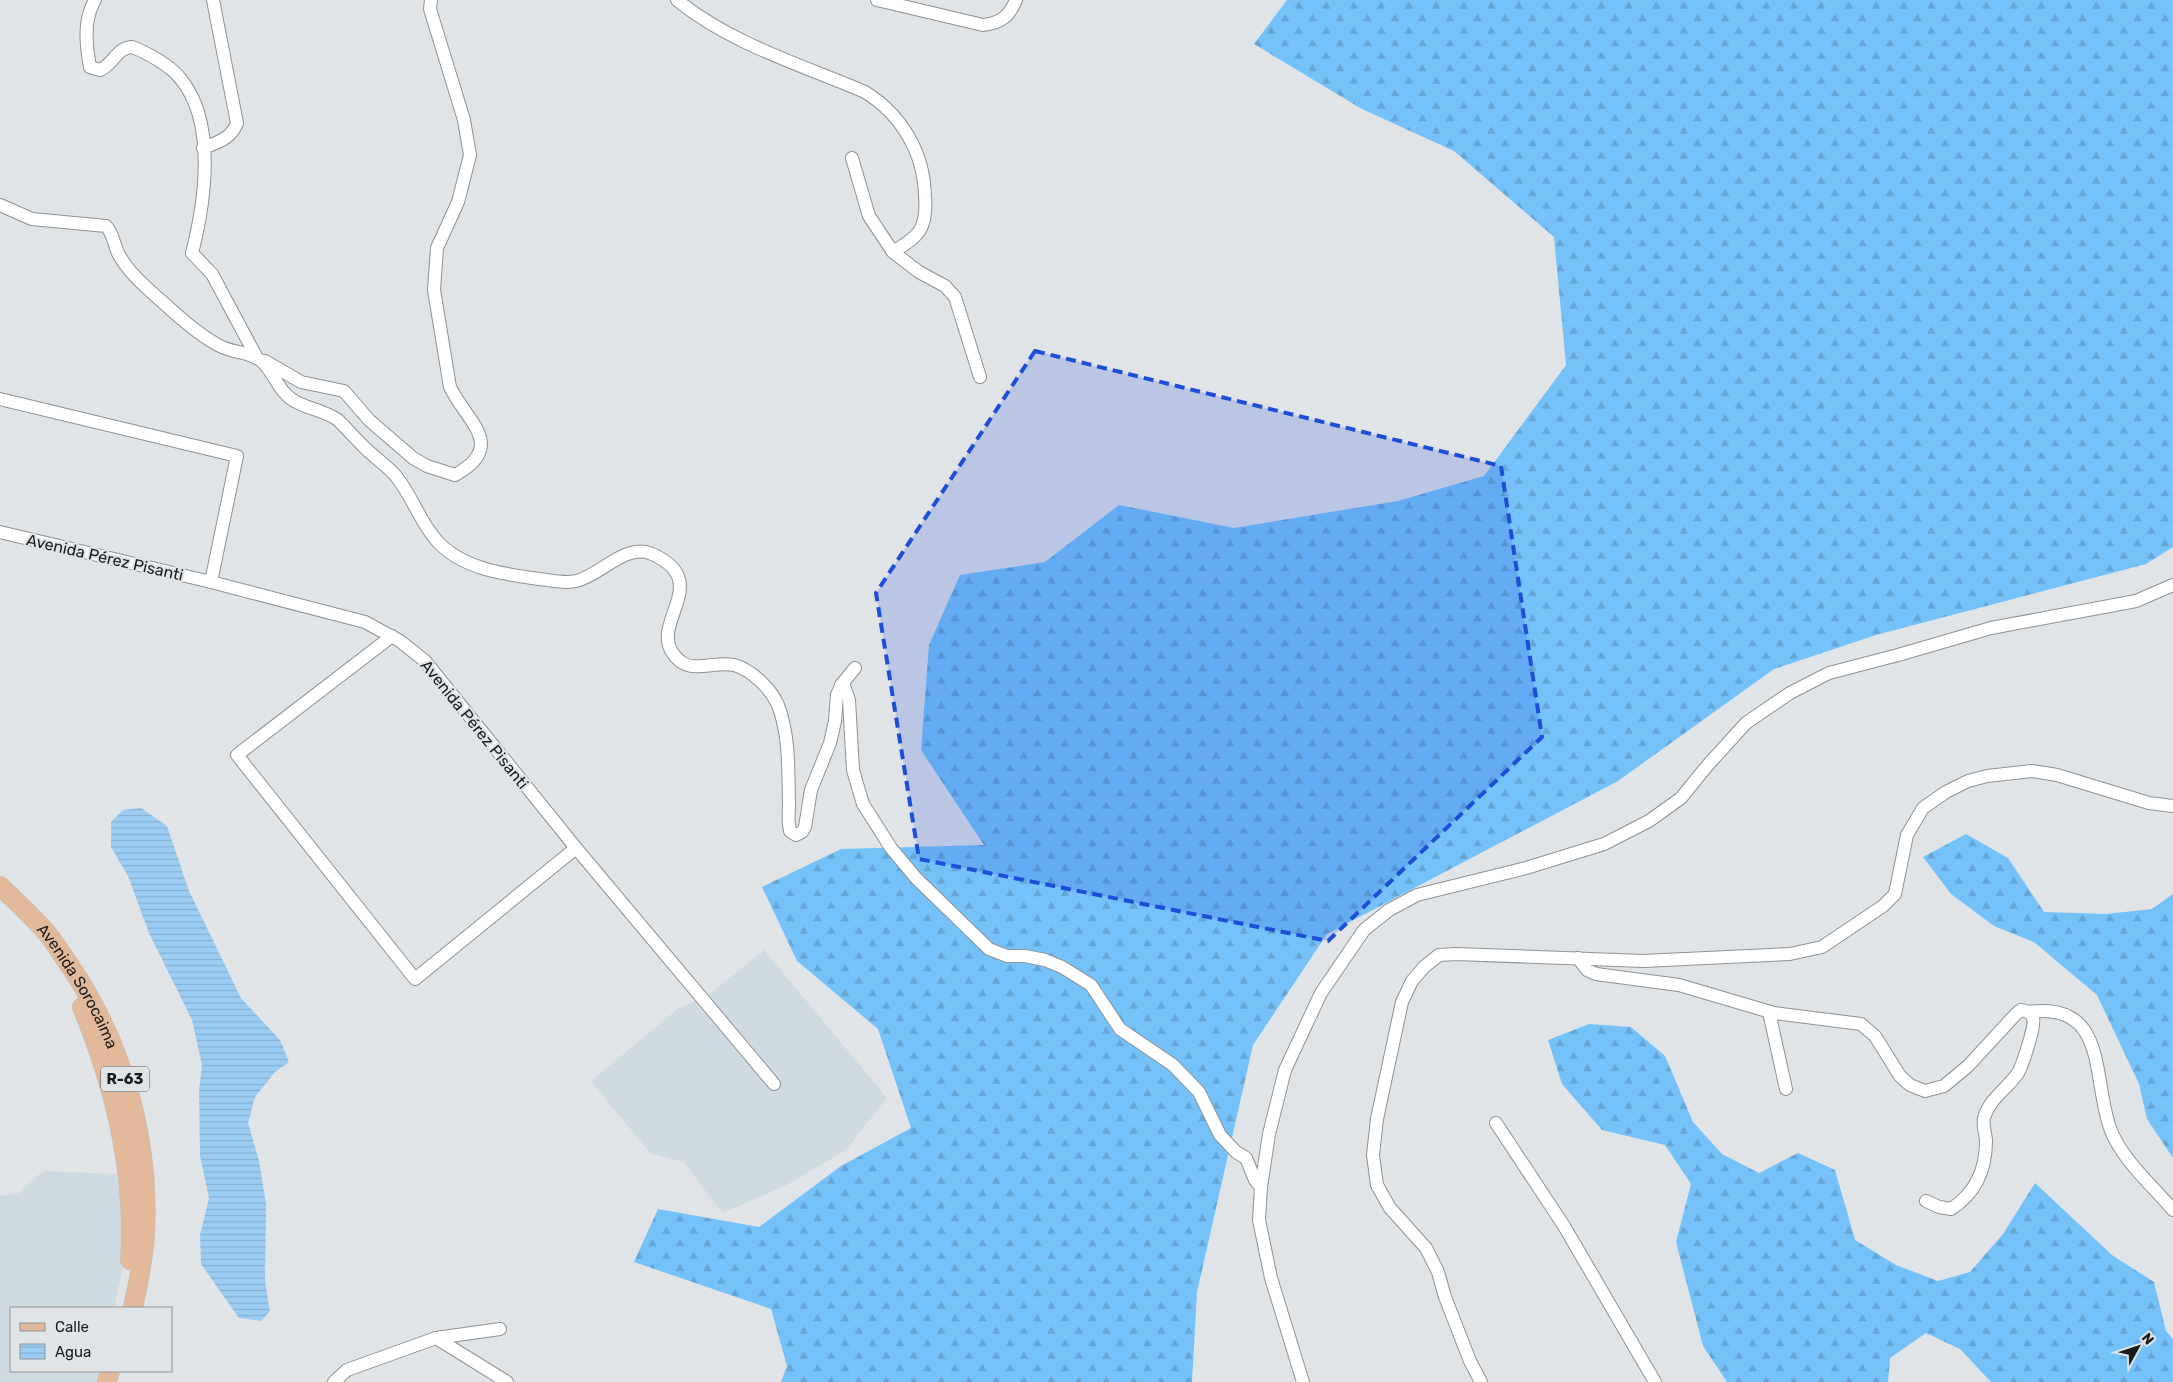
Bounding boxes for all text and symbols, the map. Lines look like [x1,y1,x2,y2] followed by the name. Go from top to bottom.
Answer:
[25,530,185,585] street label: Avenida Pérez Pisanti
[417,656,532,793] street label: Avenida Pérez Pisanti
[33,920,122,1051] street label: Avenida Sorocaima
[101,1066,149,1092] road number: R-63
[10,1307,172,1372] legend
[55,1318,89,1336] text: Calle
[2113,1322,2163,1372] north arrow
[2138,1330,2157,1348] text: N
[55,1343,91,1361] text: Agua

